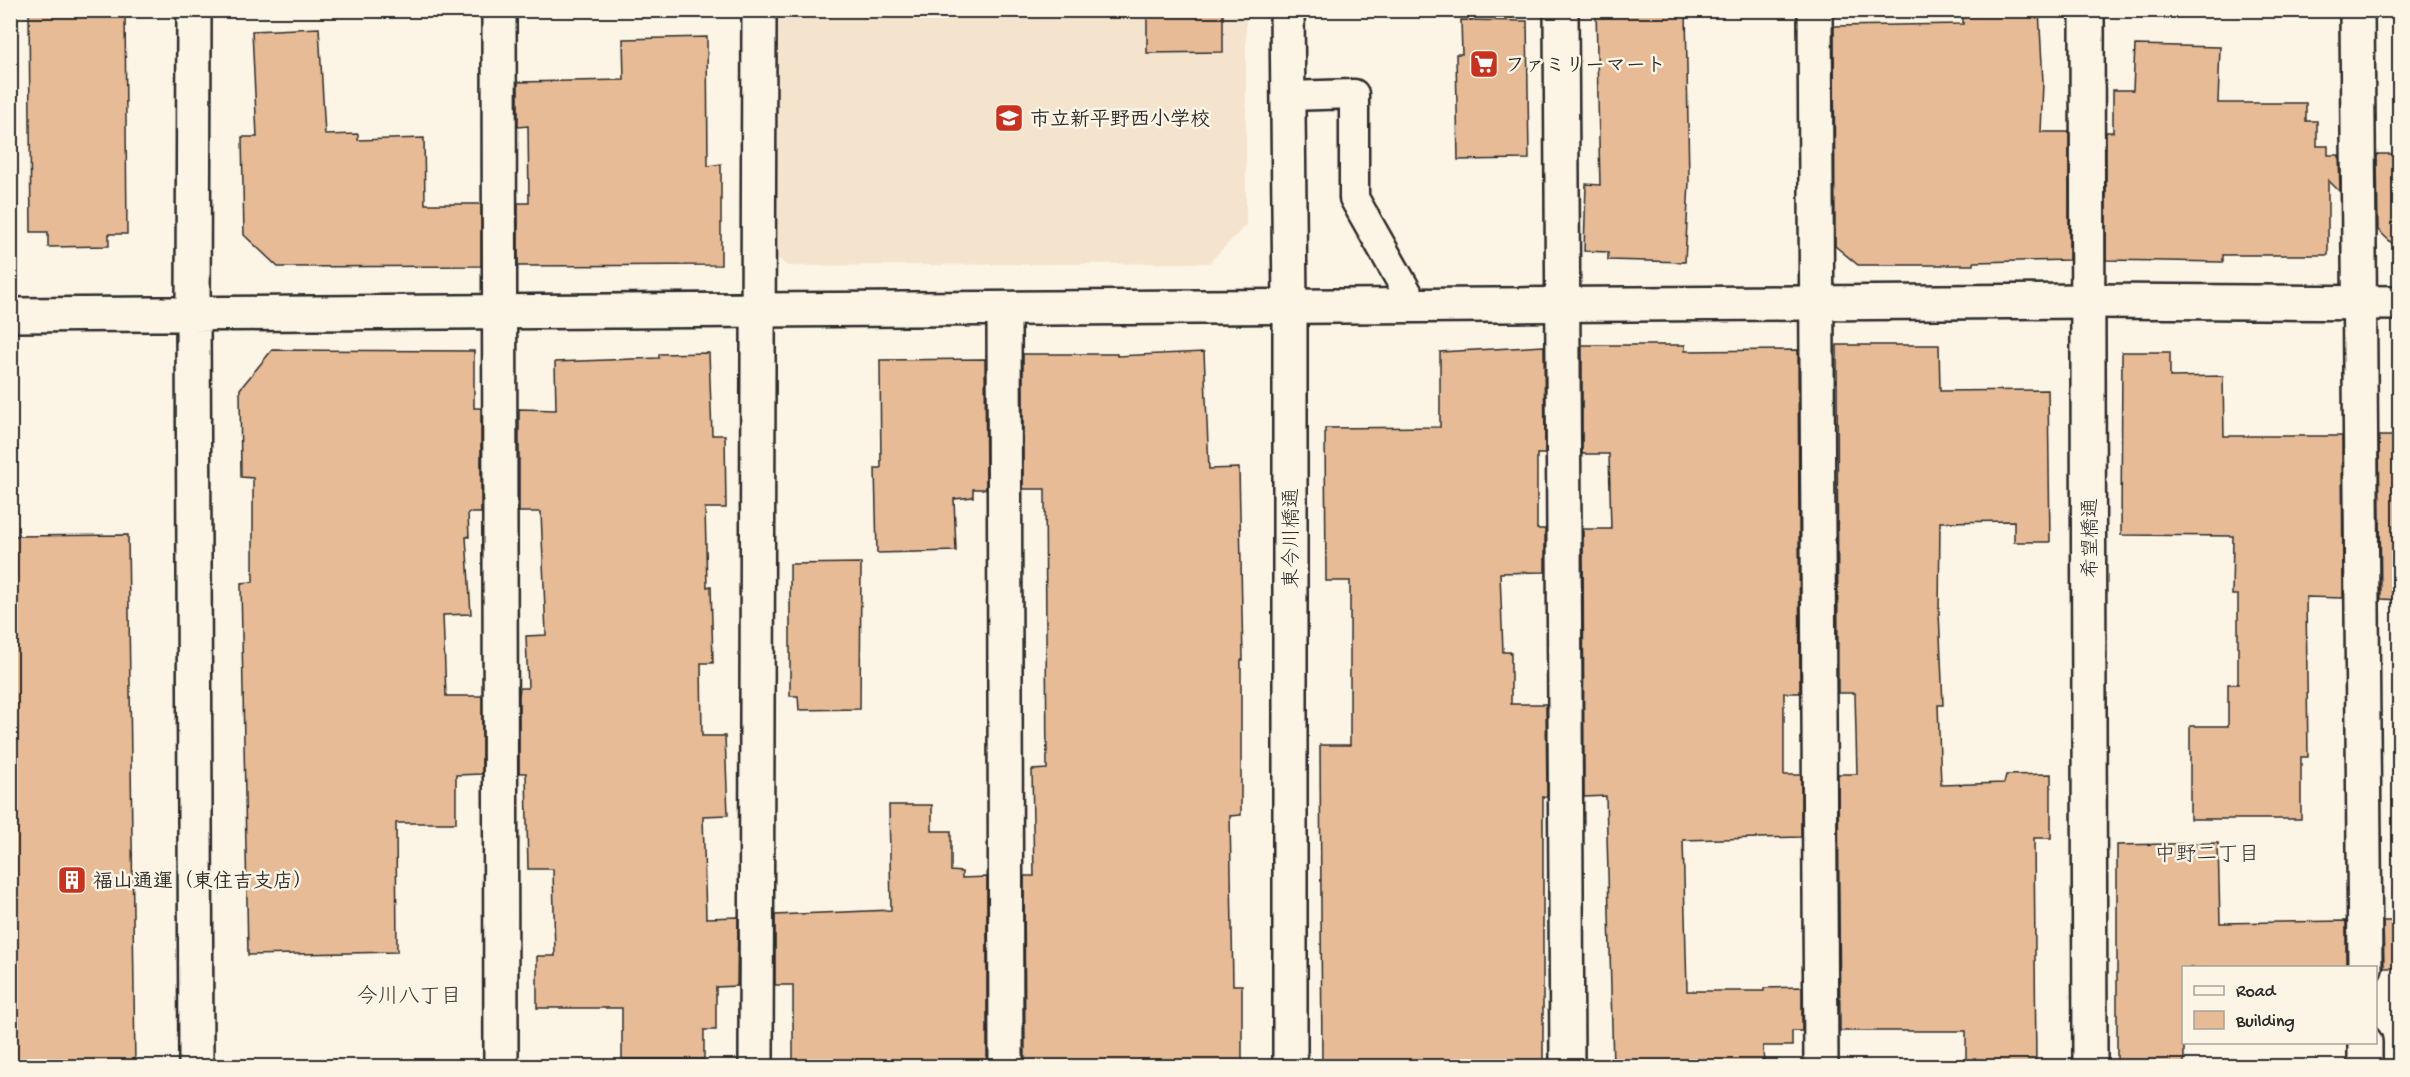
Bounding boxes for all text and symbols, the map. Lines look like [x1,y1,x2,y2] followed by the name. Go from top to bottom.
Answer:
[1468,48,1500,80] supermarket icon: ファミリーマート
[1505,56,1666,79] place label: ファミリーマート
[993,102,1025,134] school or university icon: 市立新平野西小学校
[1030,108,1210,133] place label: 市立新平野西小学校
[1280,488,1305,588] street label: 東今川橋通
[2079,498,2104,578] street label: 希望橋通
[2155,842,2260,869] district label: 中野二丁目
[56,864,88,896] building icon: 福山通運（東住吉支店）
[93,870,313,895] place label: 福山通運（東住吉支店）
[2182,966,2377,1044] legend
[2236,982,2277,1003] text: Road
[357,985,462,1011] district label: 今川八丁目
[2235,1012,2295,1033] text: Building

